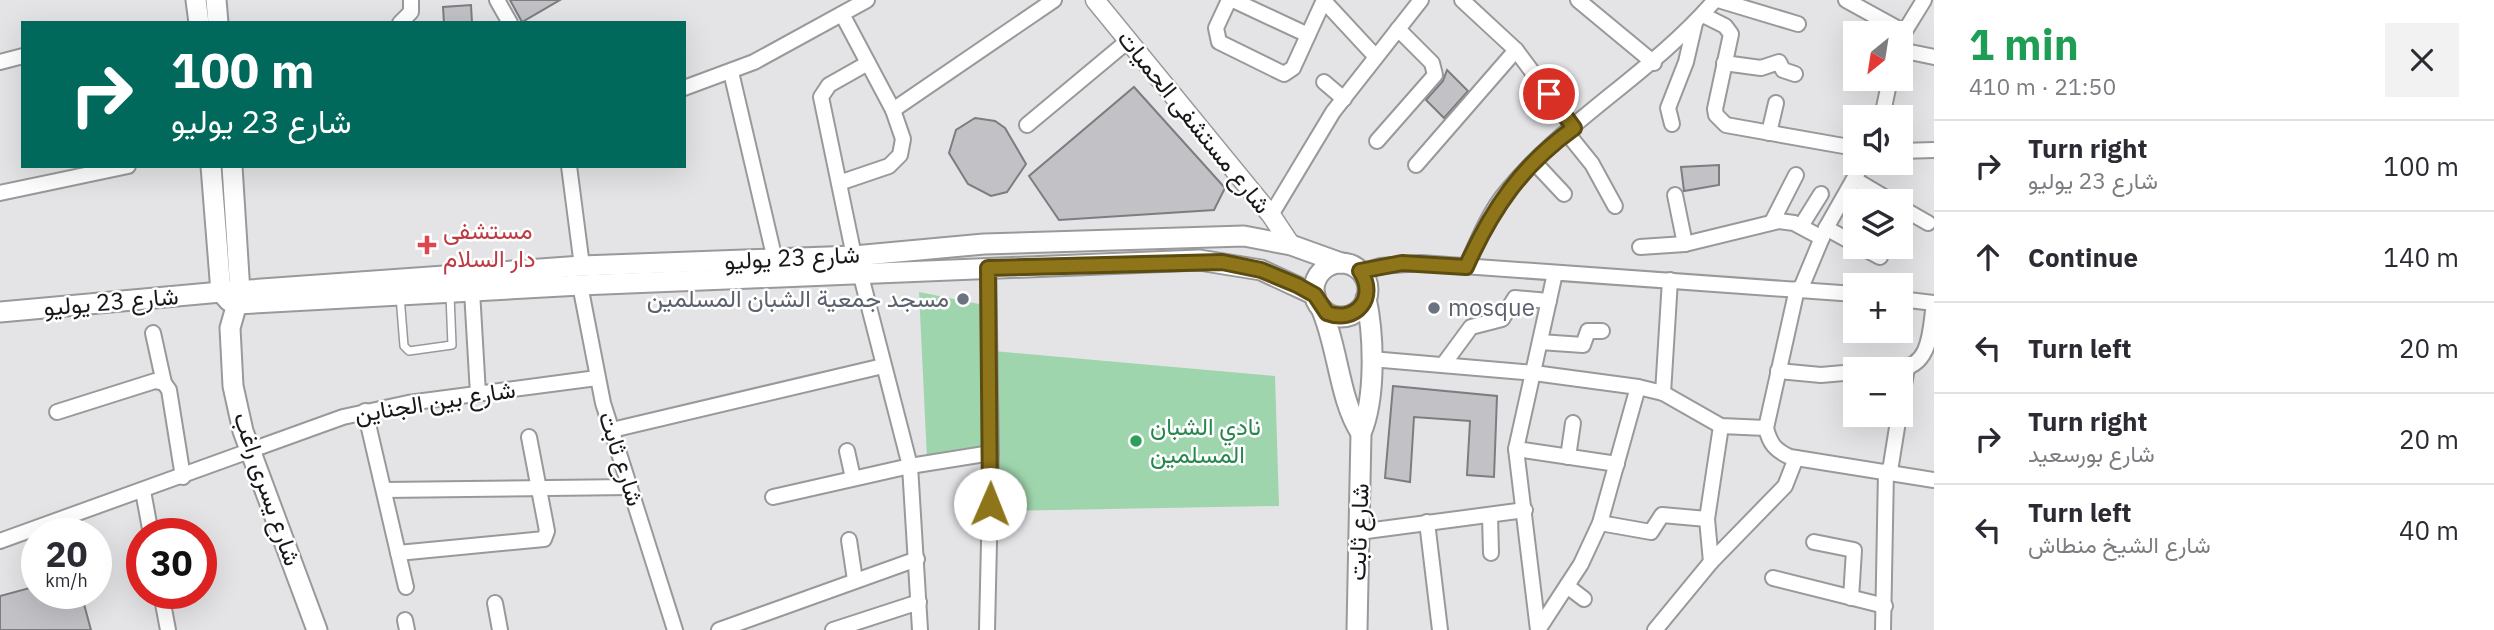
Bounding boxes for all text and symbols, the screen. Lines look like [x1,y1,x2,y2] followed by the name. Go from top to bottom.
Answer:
[1969,17,2079,72] text: 1 min
[1843,21,1913,91] north arrow
[1843,21,1913,427] map controls
[1110,23,1279,221] street label: شارع مستشفى الحميات
[2385,23,2459,97] button: close
[171,38,315,101] text: 100 m
[56,49,147,140] icon: right
[1519,64,1579,124] pin
[1969,71,2116,101] text: 410 m · 21:50
[1530,75,1568,113] icon: arrive
[171,100,352,142] text: شارع 23 يوليو
[1843,105,1913,175] button: sound
[2028,131,2147,165] text: Turn right
[1969,147,2007,185] icon: right
[2383,149,2459,183] text: 100 m
[2028,165,2158,195] text: شارع 23 يوليو
[1843,189,1913,259] button: layers
[443,214,535,275] place label: مستشفى دار السلام
[417,235,437,255] marker: مستشفى دار السلام
[723,237,860,278] street label: شارع 23 يوليو
[1969,238,2007,276] icon: ahead
[2028,240,2138,274] text: Continue
[2383,240,2459,274] text: 140 m
[1843,273,1913,343] button: +
[42,279,180,324] street label: شارع 23 يوليو
[647,282,949,314] place label: مسجد جمعية الشبان المسلمين
[955,291,971,307] marker: مسجد جمعية الشبان المسلمين
[1448,291,1535,323] place label: mosque
[1426,300,1442,316] marker: mosque
[1969,329,2007,367] icon: left
[2028,331,2131,365] text: Turn left
[2399,331,2459,365] text: 20 m
[1843,357,1913,427] button: −
[352,373,518,430] street label: شارع بين الجناين
[2028,404,2147,438] text: Turn right
[591,407,652,510] street label: شارع ثابت
[226,408,309,570] street label: شارع يسرى راغب
[1150,410,1261,470] place label: نادي الشبان المسلمين
[1969,420,2007,458] icon: right
[2399,422,2459,456] text: 20 m
[1128,433,1144,449] marker: نادي الشبان المسلمين
[2028,438,2155,468] text: شارع بورسعيد
[953,467,1027,541] position arrow
[1340,483,1377,581] street label: شارع ثابت
[2028,495,2131,529] text: Turn left
[1969,511,2007,549] icon: left
[2399,513,2459,547] text: 40 m
[126,518,217,609] speed limit sign: 30
[2028,529,2211,559] text: شارع الشيخ منطاش
[45,531,88,577] text: 20
[45,569,88,592] text: km/h

